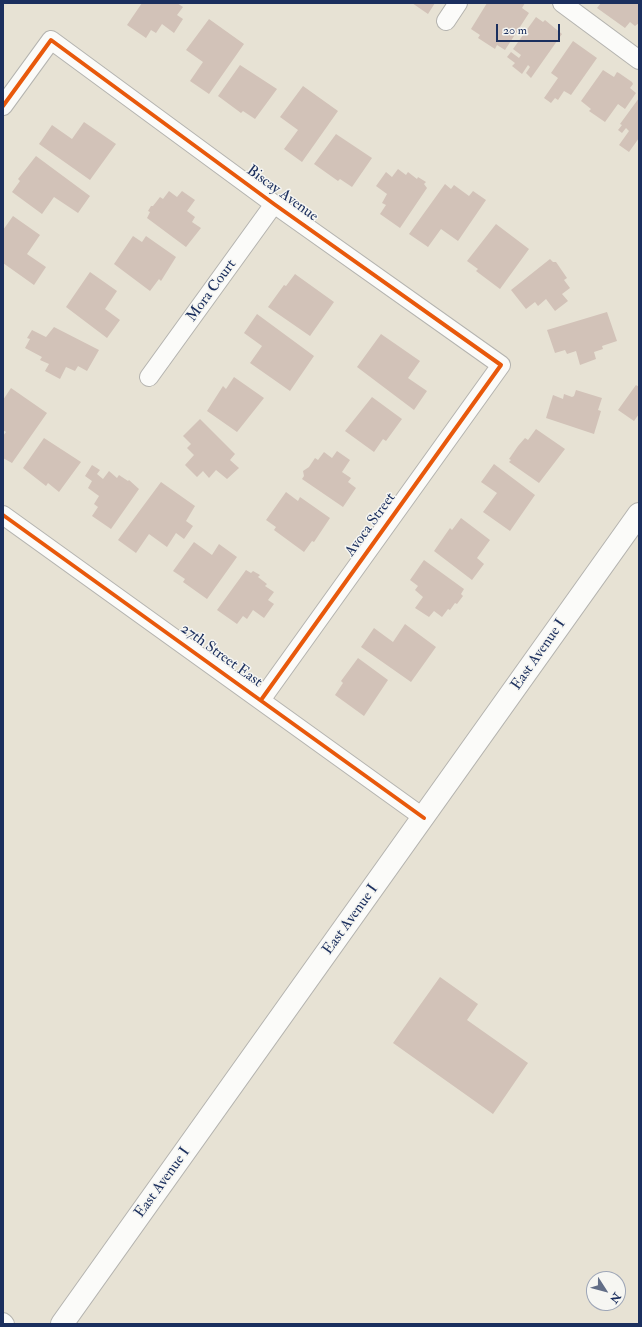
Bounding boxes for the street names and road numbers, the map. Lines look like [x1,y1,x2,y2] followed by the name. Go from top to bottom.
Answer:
[243,162,321,226] street label: Biscay Avenue
[183,256,241,326] street label: Mora Court
[342,490,400,560] street label: Avoca Street
[508,616,570,694] street label: East Avenue I
[177,620,265,692] street label: 27th Street East
[319,881,383,959] street label: East Avenue I
[131,1144,195,1222] street label: East Avenue I

